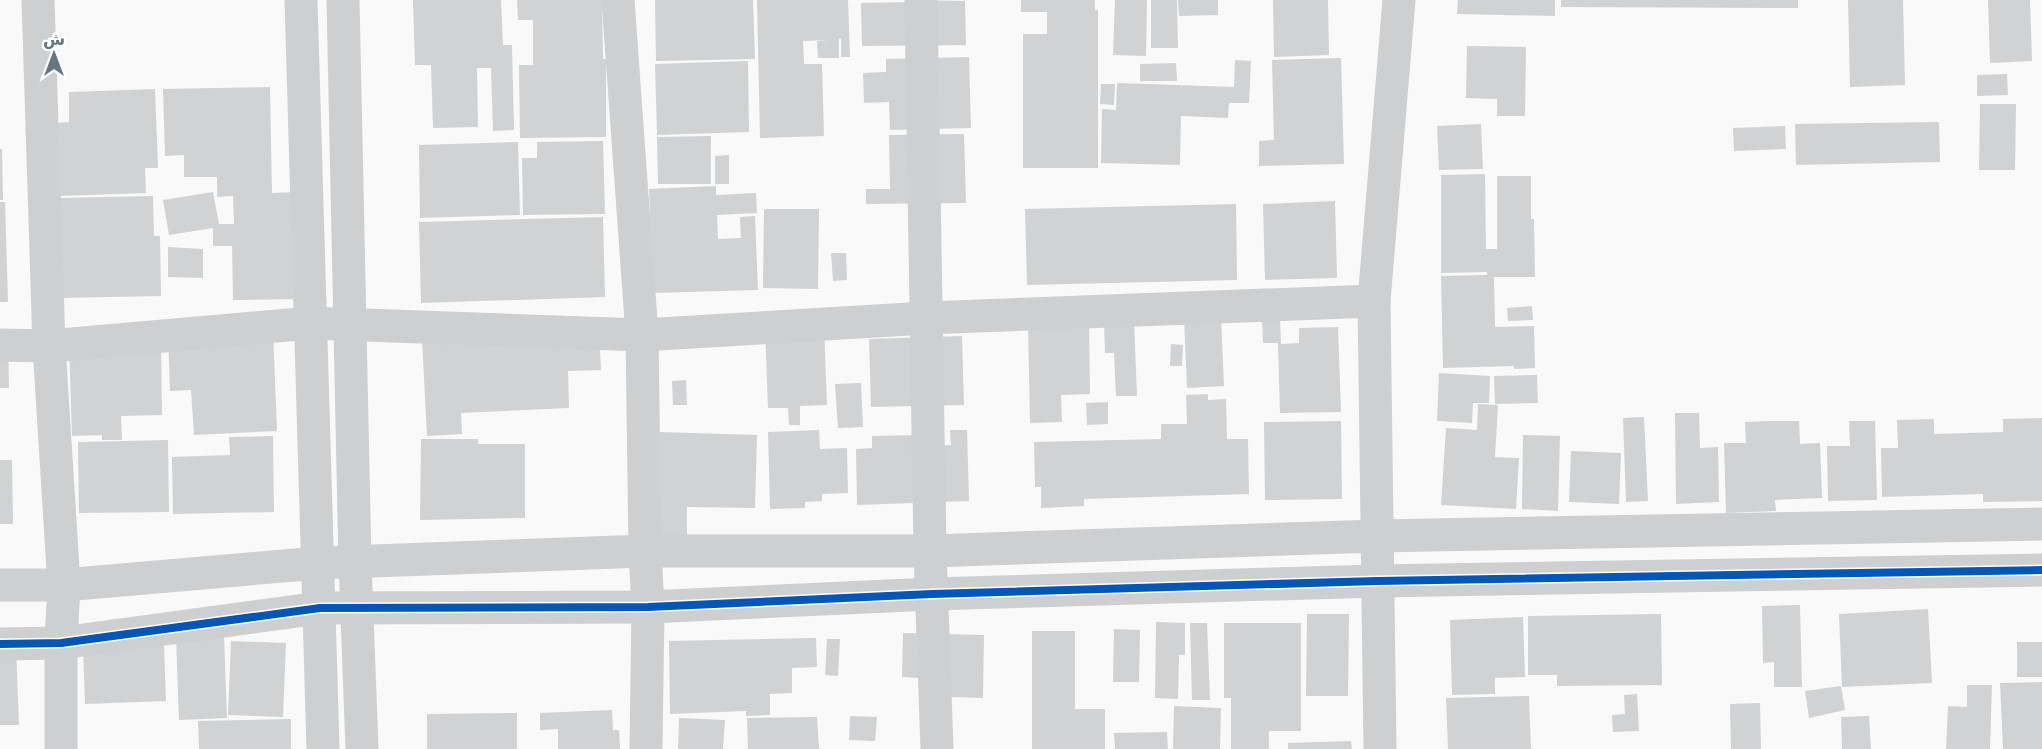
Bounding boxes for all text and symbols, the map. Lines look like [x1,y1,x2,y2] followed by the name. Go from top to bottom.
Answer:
[24,24,84,84] north arrow
[43,30,65,49] text: ش

